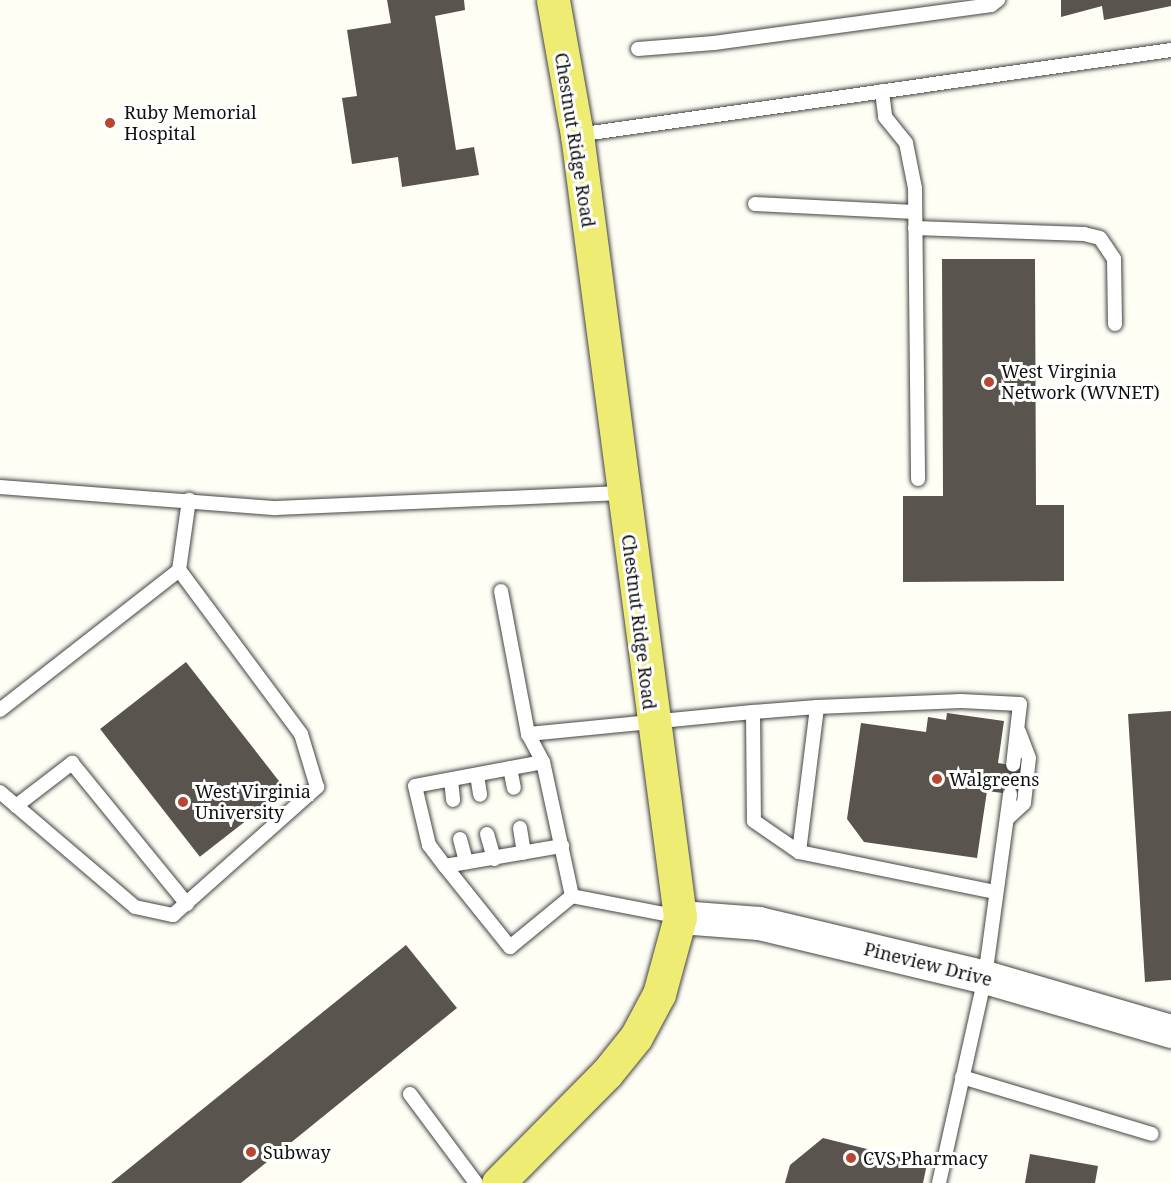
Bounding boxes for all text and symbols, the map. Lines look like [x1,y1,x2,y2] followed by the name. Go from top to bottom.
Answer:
[551,51,599,229] street label: Chestnut Ridge Road
[124,102,257,144] place label: Ruby Memorial Hospital
[101,114,119,132] marker: Ruby Memorial Hospital
[1001,361,1160,404] place label: West Virginia Network (WVNET)
[982,375,996,389] marker: West Virginia Network (WVNET)
[618,533,660,711] street label: Chestnut Ridge Road
[949,768,1039,790] place label: Walgreens
[930,772,944,786] marker: Walgreens
[195,781,311,824] place label: West Virginia University
[176,795,190,809] marker: West Virginia University
[862,938,994,990] street label: Pineview Drive
[263,1141,331,1163] place label: Subway
[244,1145,258,1159] marker: Subway
[863,1147,988,1169] place label: CVS Pharmacy
[844,1151,858,1165] marker: CVS Pharmacy

